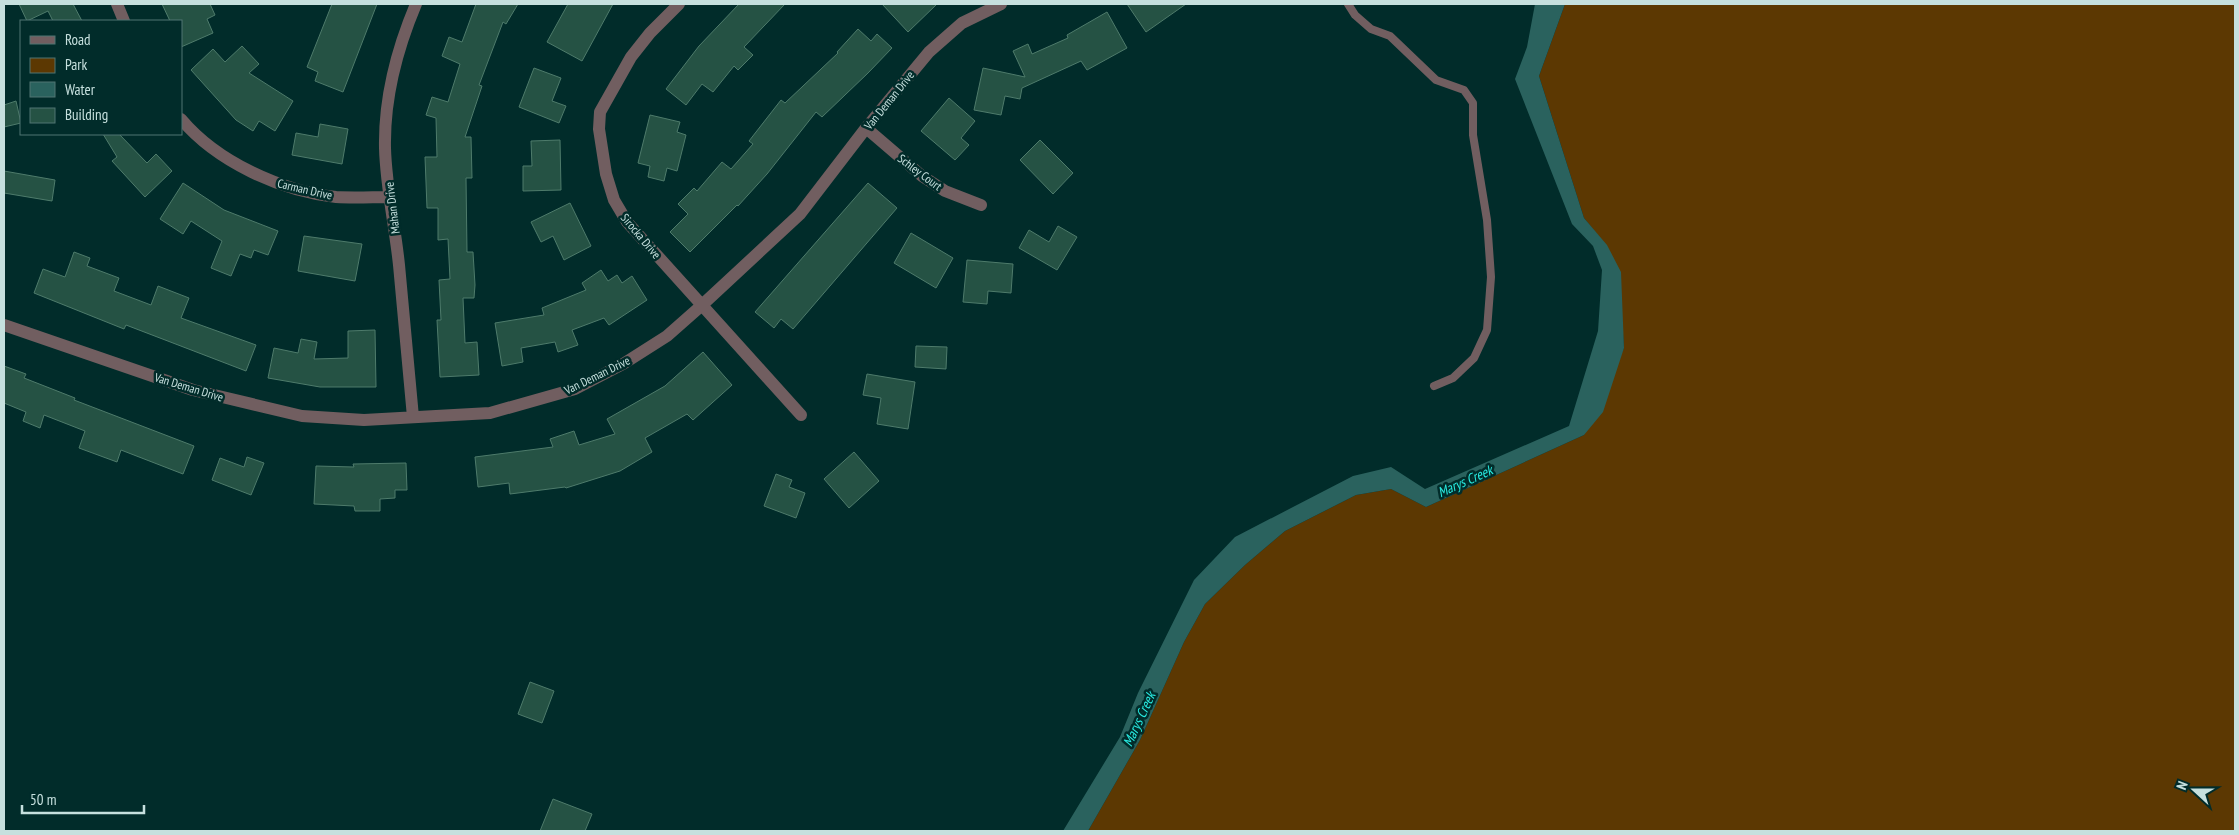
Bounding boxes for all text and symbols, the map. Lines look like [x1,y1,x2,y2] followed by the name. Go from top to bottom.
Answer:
[20,20,182,135] legend
[65,30,91,49] text: Road
[65,55,87,74] text: Park
[860,68,917,133] street label: Van Deman Drive
[65,80,96,99] text: Water
[65,105,108,124] text: Building
[895,151,946,194] street label: Schley Court
[276,175,334,203] street label: Carman Drive
[381,181,403,235] street label: Mahan Drive
[618,210,664,262] street label: Sirocka Drive
[561,353,632,398] street label: Van Deman Drive
[152,369,225,405] street label: Van Deman Drive
[1435,460,1497,501] water label: Marys Creek
[1119,687,1160,749] water label: Marys Creek
[2169,765,2219,815] north arrow
[2172,779,2192,792] text: N
[22,782,145,814] scale bar
[30,790,56,809] text: 50 m

